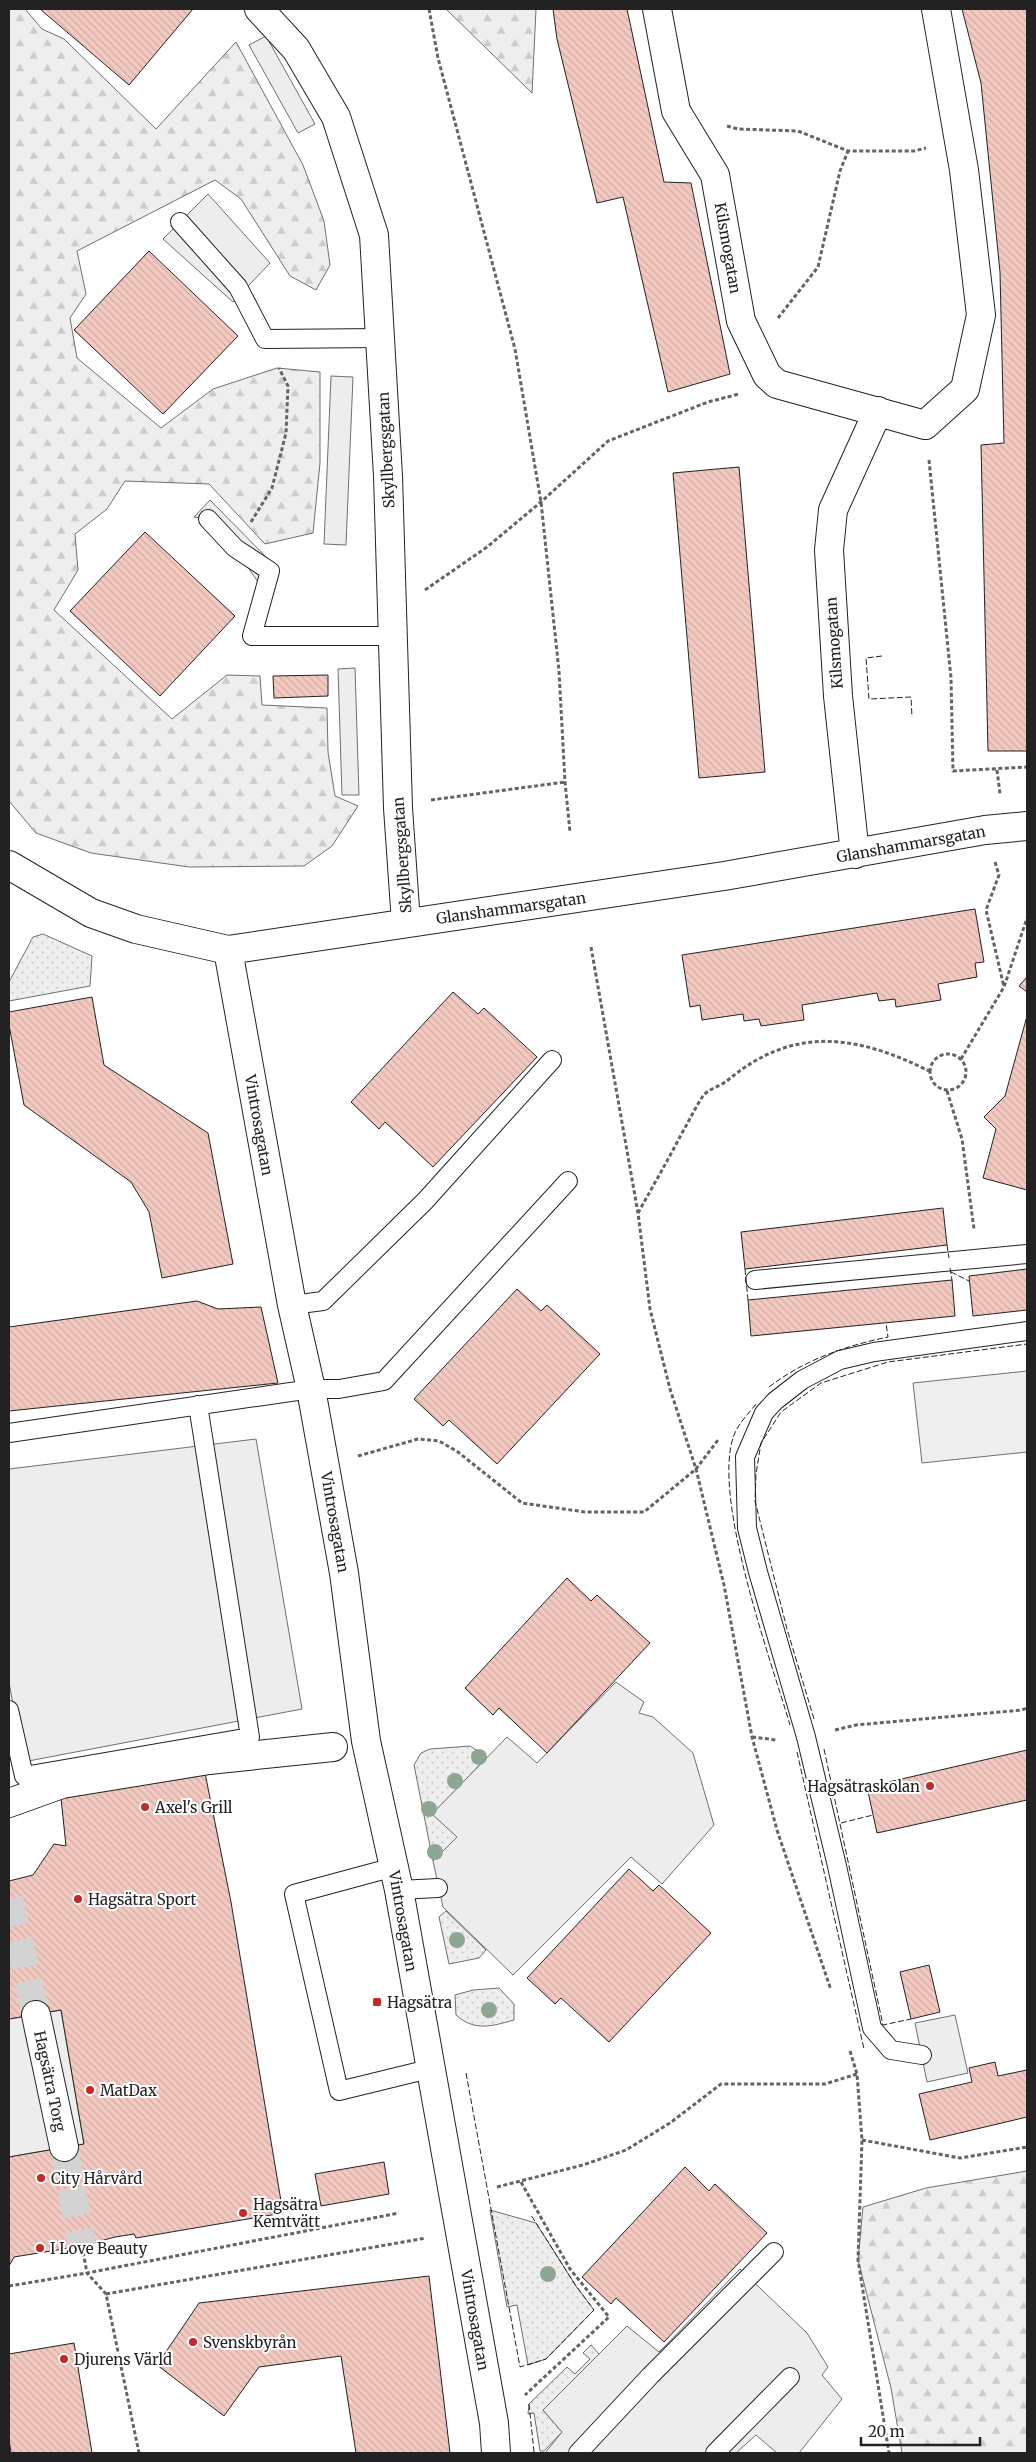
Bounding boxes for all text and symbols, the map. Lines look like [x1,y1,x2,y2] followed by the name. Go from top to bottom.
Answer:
[711,201,745,295] street label: Kilsmogatan
[373,391,399,509] street label: Skyllbergsgatan
[821,596,847,690] street label: Kilsmogatan
[388,796,416,914] street label: Skyllbergsgatan
[835,822,987,866] street label: Glanshammarsgatan
[435,888,587,928] street label: Glanshammarsgatan
[241,1072,277,1177] street label: Vintrosagatan
[317,1469,353,1574] street label: Vintrosagatan
[807,1777,920,1796] place label: Hagsätraskolan
[924,1780,936,1792] marker: Hagsätraskolan
[154,1798,233,1817] place label: Axel's Grill
[139,1801,151,1813] marker: Axel's Grill
[385,1868,421,1973] street label: Vintrosagatan
[88,1890,196,1909] place label: Hagsätra Sport
[72,1893,84,1905] marker: Hagsätra Sport
[387,1993,452,2012] place label: Hagsätra
[371,1996,383,2008] marker: Hagsätra
[30,2029,70,2133] street label: Hagsätra Torg
[100,2081,157,2100] place label: MatDax
[84,2084,96,2096] marker: MatDax
[51,2169,142,2188] place label: City Hårvård
[35,2172,47,2184] marker: City Hårvård
[253,2195,320,2231] place label: Hagsätra Kemtvätt
[237,2207,249,2219] marker: Hagsätra Kemtvätt
[50,2239,147,2258] place label: I Love Beauty
[34,2242,46,2254] marker: I Love Beauty
[457,2267,493,2372] street label: Vintrosagatan
[203,2333,297,2352] place label: Svenskbyrån
[187,2336,199,2348] marker: Svenskbyrån
[74,2350,172,2369] place label: Djurens Värld
[58,2353,70,2365] marker: Djurens Värld
[861,2414,980,2446] scale bar
[868,2422,905,2441] text: 20 m

